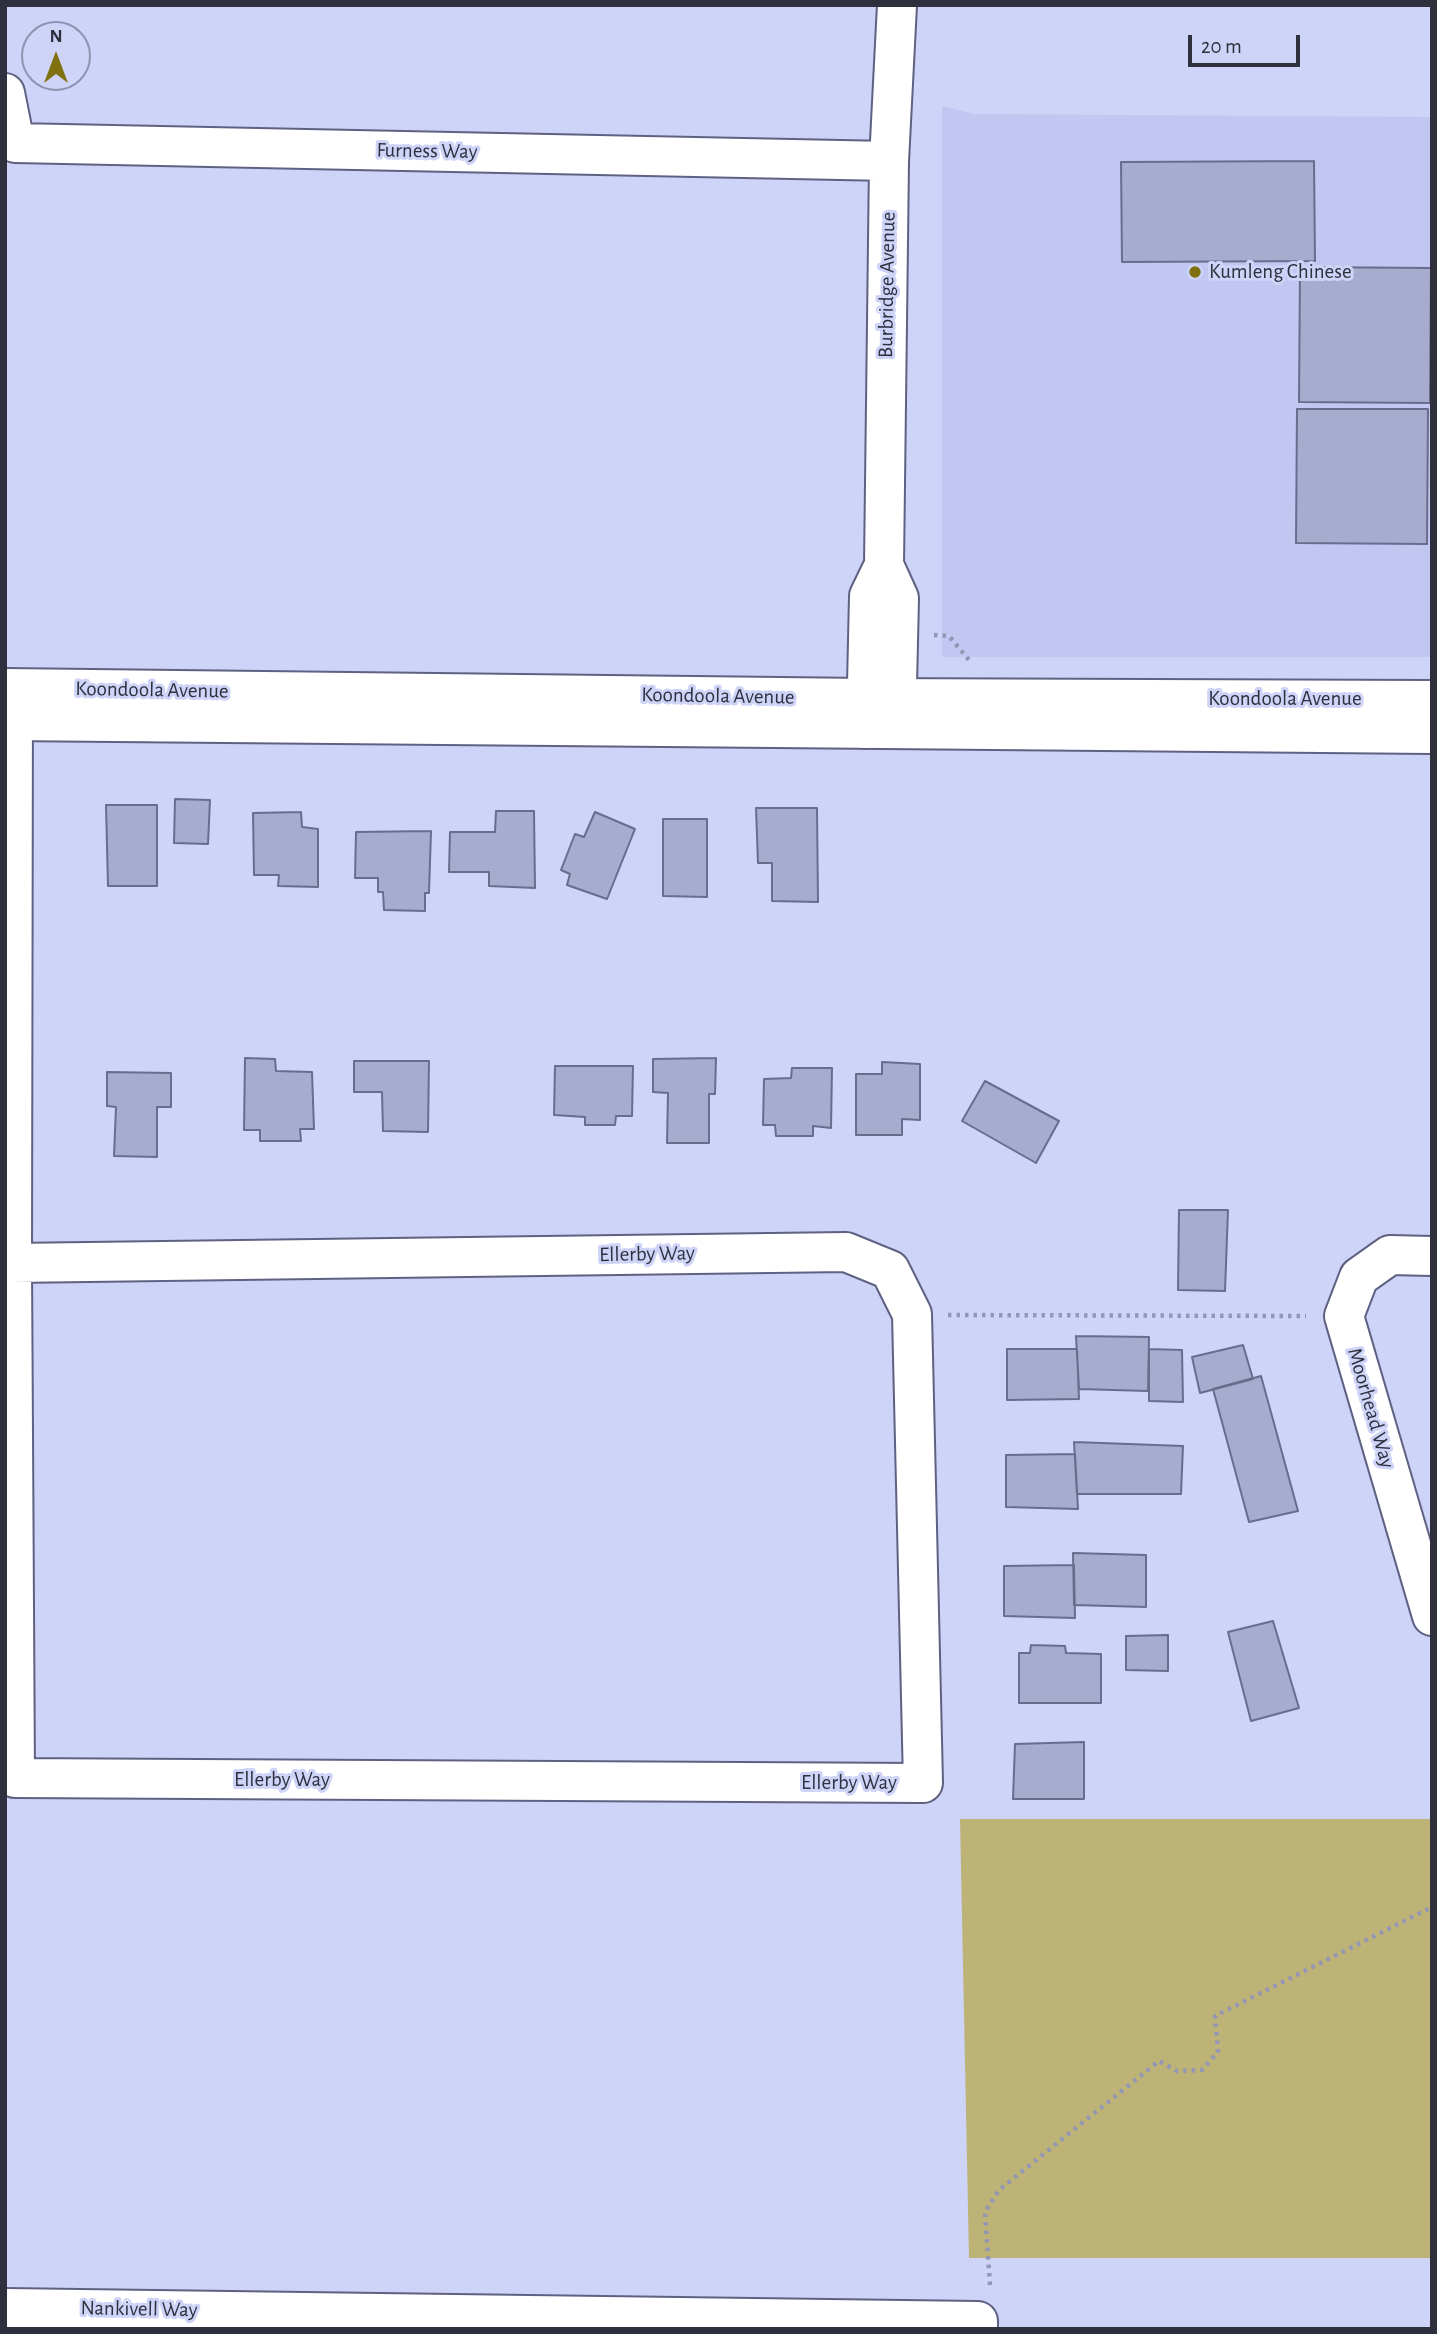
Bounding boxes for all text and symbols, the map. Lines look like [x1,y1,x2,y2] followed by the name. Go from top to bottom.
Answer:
[21,21,91,91] north arrow
[1192,21,1304,65] scale bar
[49,27,63,46] text: N
[1201,36,1242,57] text: 20 m
[376,138,478,164] street label: Furness Way
[873,212,901,358] street label: Burbridge Avenue
[1209,259,1352,285] place label: Kumleng Chinese
[1187,264,1203,280] marker: Kumleng Chinese
[75,676,229,704] street label: Koondoola Avenue
[641,682,795,710] street label: Koondoola Avenue
[1208,686,1362,712] street label: Koondoola Avenue
[599,1241,695,1267] street label: Ellerby Way
[1342,1345,1400,1471] street label: Moorhead Way
[234,1767,330,1793] street label: Ellerby Way
[801,1770,897,1796] street label: Ellerby Way
[80,2295,198,2323] street label: Nankivell Way

